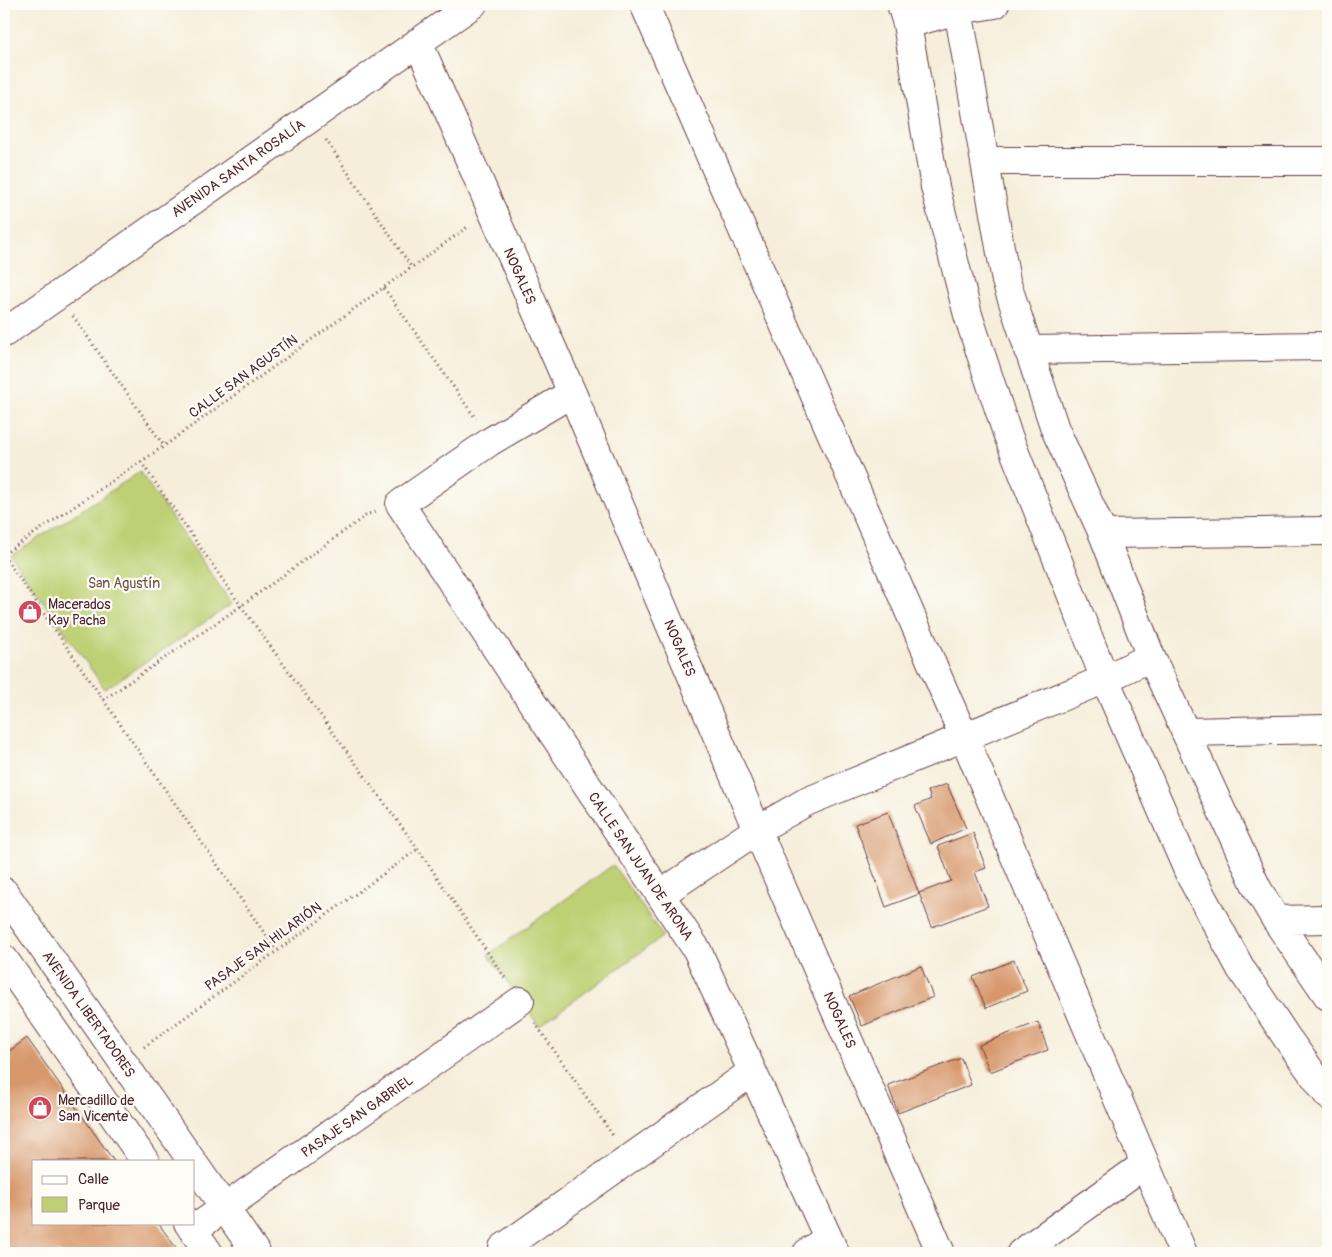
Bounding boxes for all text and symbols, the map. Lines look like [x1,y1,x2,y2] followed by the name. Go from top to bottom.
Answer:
[168,115,308,221] street label: AVENIDA SANTA ROSALÍA
[500,245,540,307] street label: NOGALES
[185,330,301,422] street label: CALLE SAN AGUSTÍN
[88,575,160,592] park label: San Agustín
[48,596,111,629] place label: Macerados Kay Pacha
[17,599,43,625] shop icon: Macerados Kay Pacha
[660,617,699,679] street label: NOGALES
[585,789,697,944] street label: CALLE SAN JUAN DE ARONA
[201,898,325,994] street label: PASAJE SAN HILARIÓN
[39,948,139,1081] street label: AVENIDA LIBERTADORES
[820,989,860,1051] street label: NOGALES
[298,1071,416,1161] street label: PASAJE SAN GABRIEL
[58,1092,134,1125] place label: Mercadillo de San Vicente
[27,1095,53,1121] shop icon: Mercadillo de San Vicente
[32,1160,195,1224] legend
[78,1170,109,1189] text: Calle
[78,1196,121,1215] text: Parque

